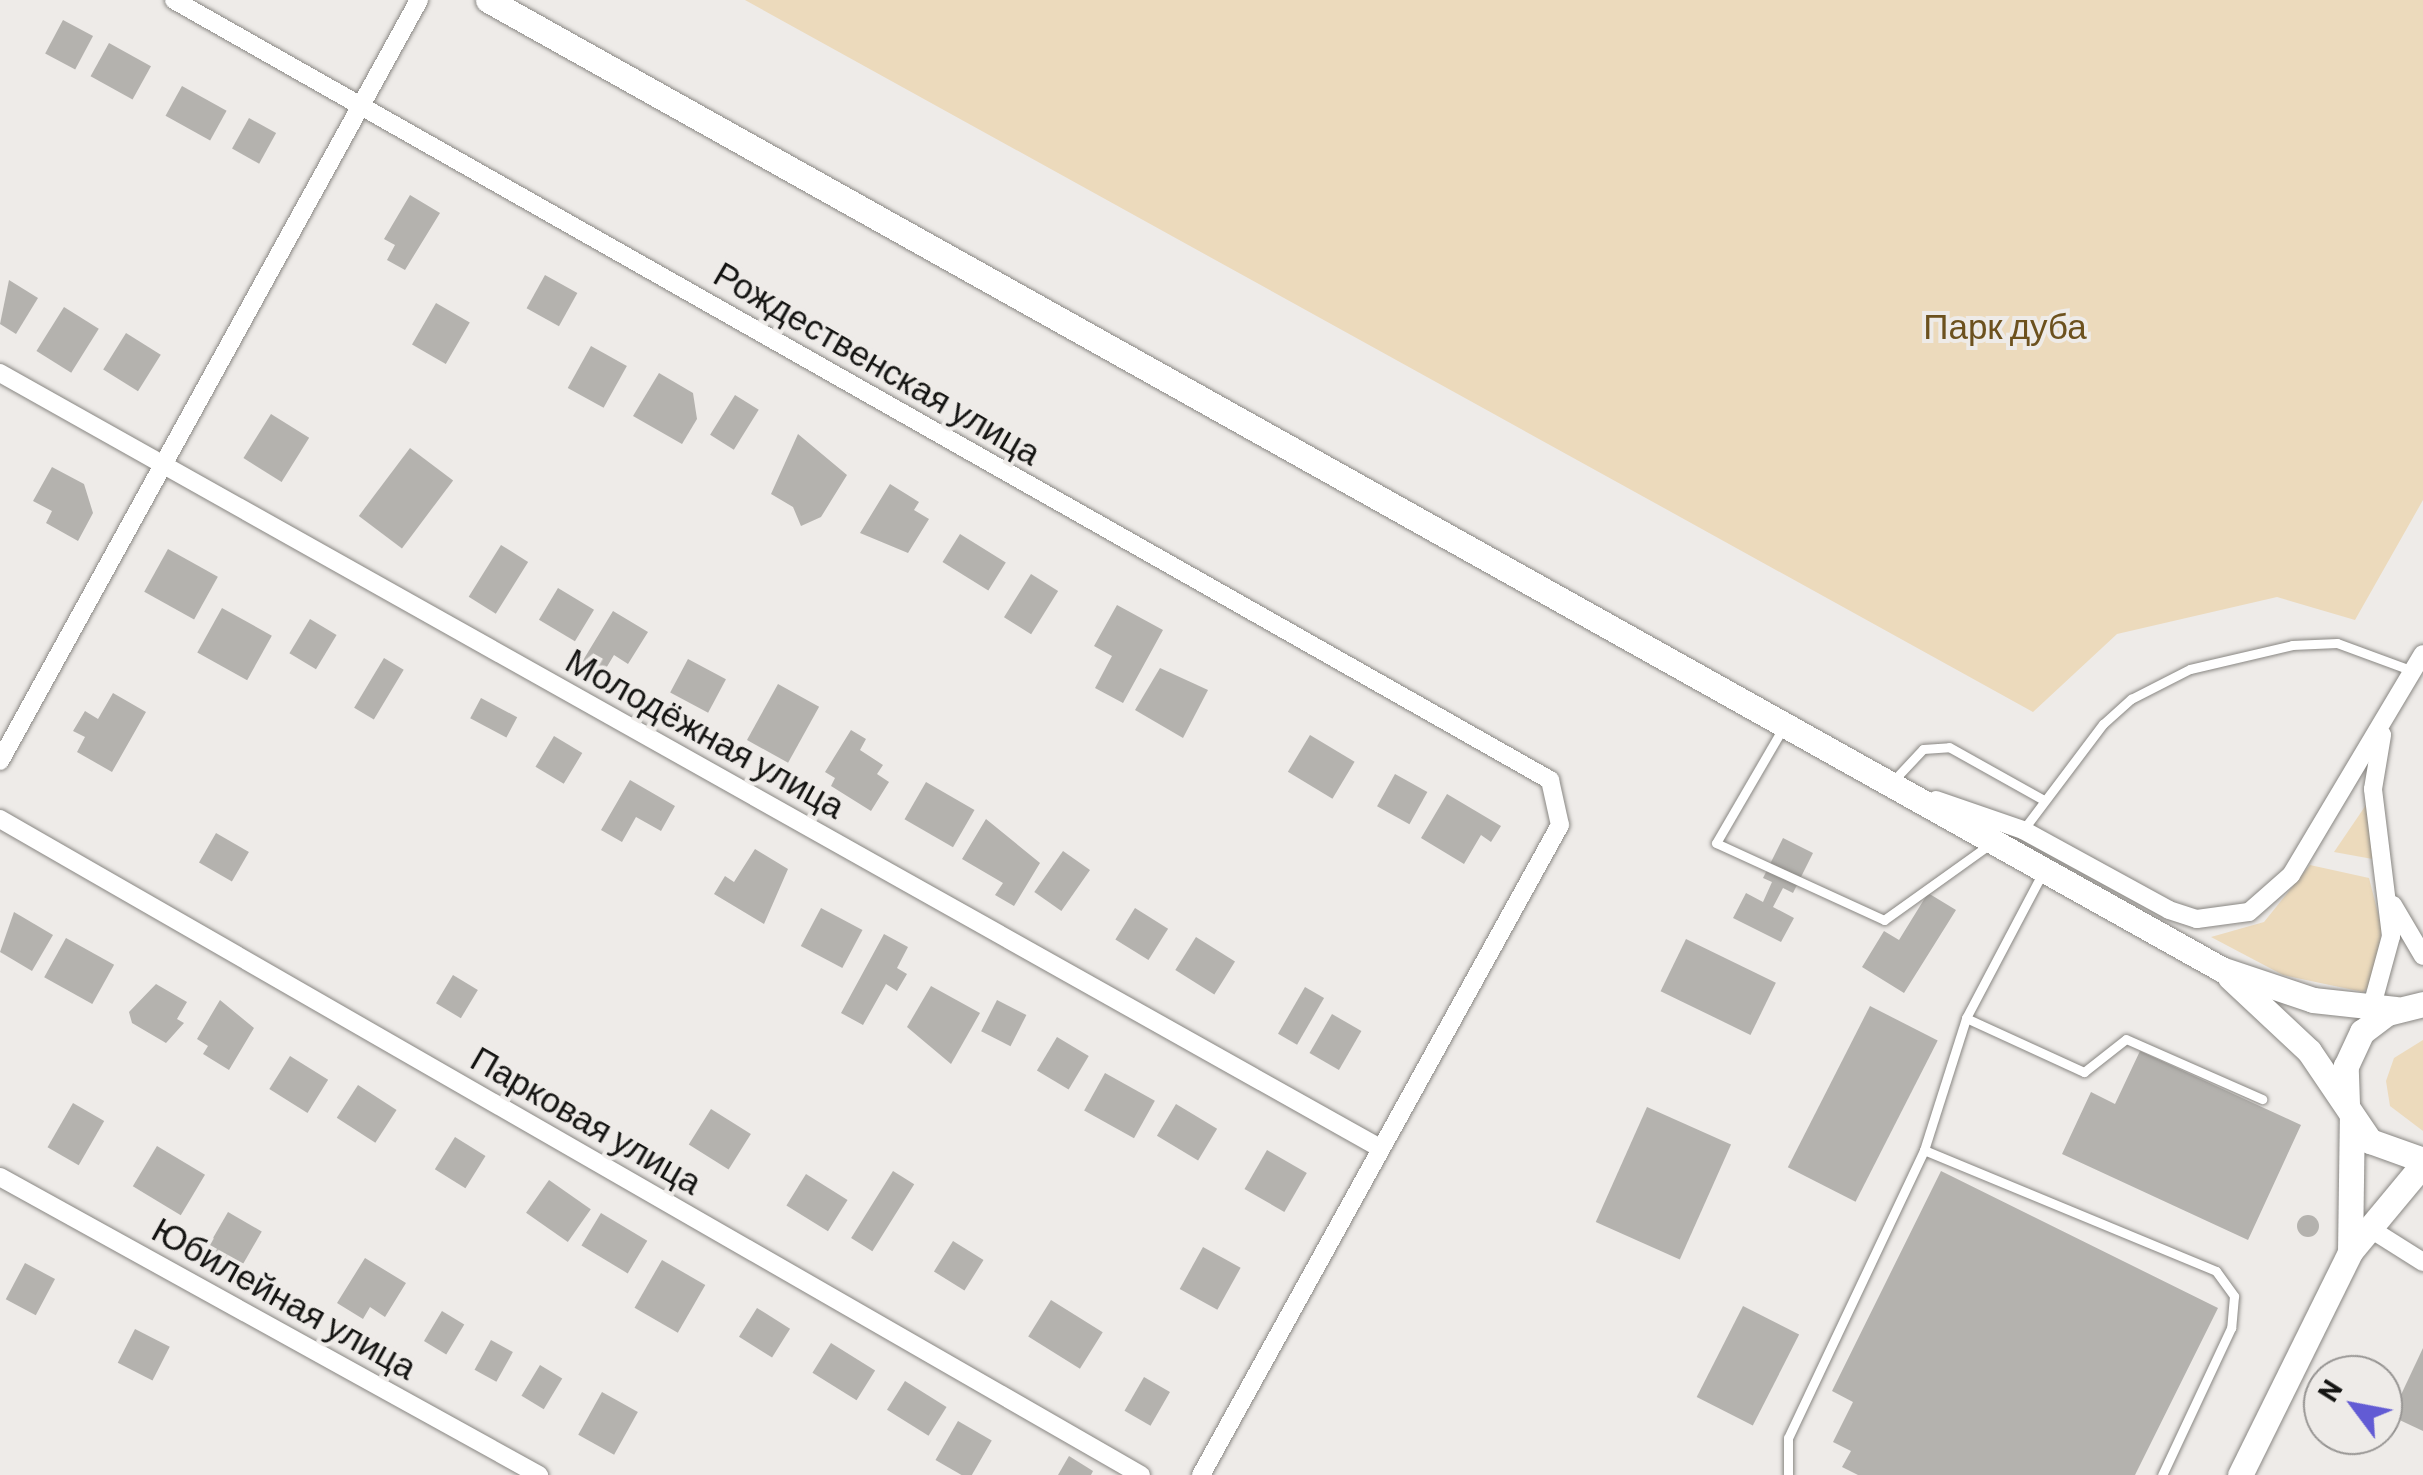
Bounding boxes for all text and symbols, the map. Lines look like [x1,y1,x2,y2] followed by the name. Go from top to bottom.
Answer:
[707,251,1049,473] street label: Рождественская улица
[1923,304,2087,346] park label: Парк дуба
[559,638,853,826] street label: Молодёжная улица
[464,1036,710,1202] street label: Парковая улица
[146,1207,424,1387] street label: Юбилейная улица
[2303,1355,2403,1455] north arrow
[2310,1373,2349,1407] text: N

